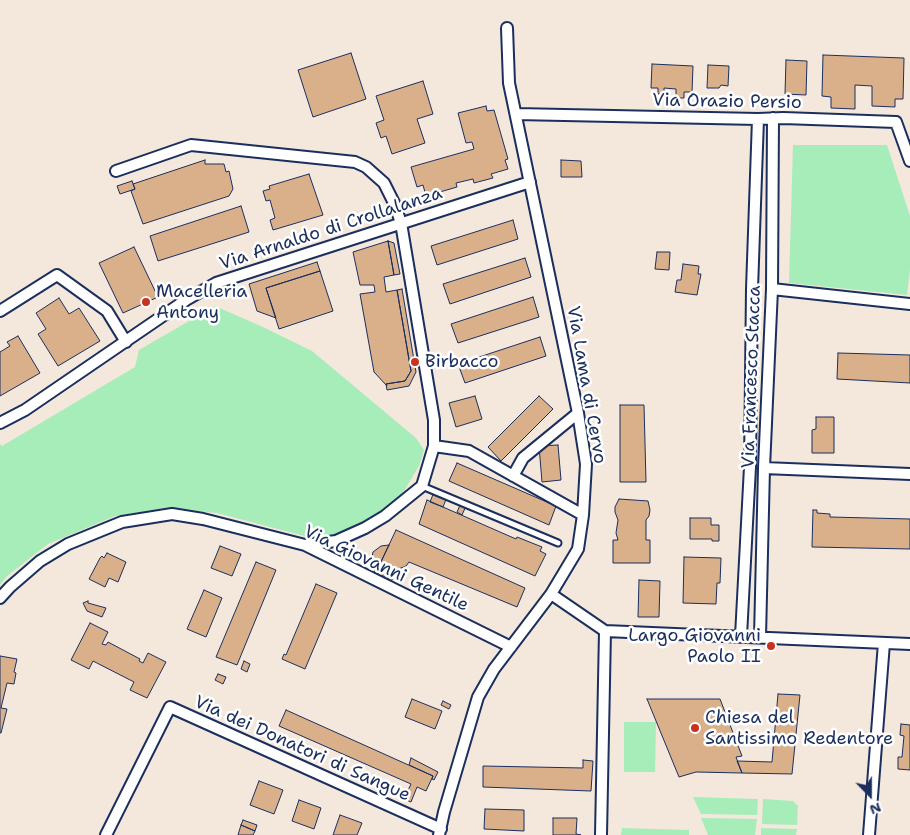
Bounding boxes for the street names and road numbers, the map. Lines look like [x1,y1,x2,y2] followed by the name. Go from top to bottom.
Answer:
[652,90,802,114] street label: Via Orazio Persio
[217,183,445,275] street label: Via Arnaldo di Crollalanza
[738,285,766,469] street label: Via Francesco Stacca
[561,304,611,466] street label: Via Lama di Cervo
[300,521,472,617] street label: Via Giovanni Gentile
[191,692,413,806] street label: Via dei Donatori di Sangue

